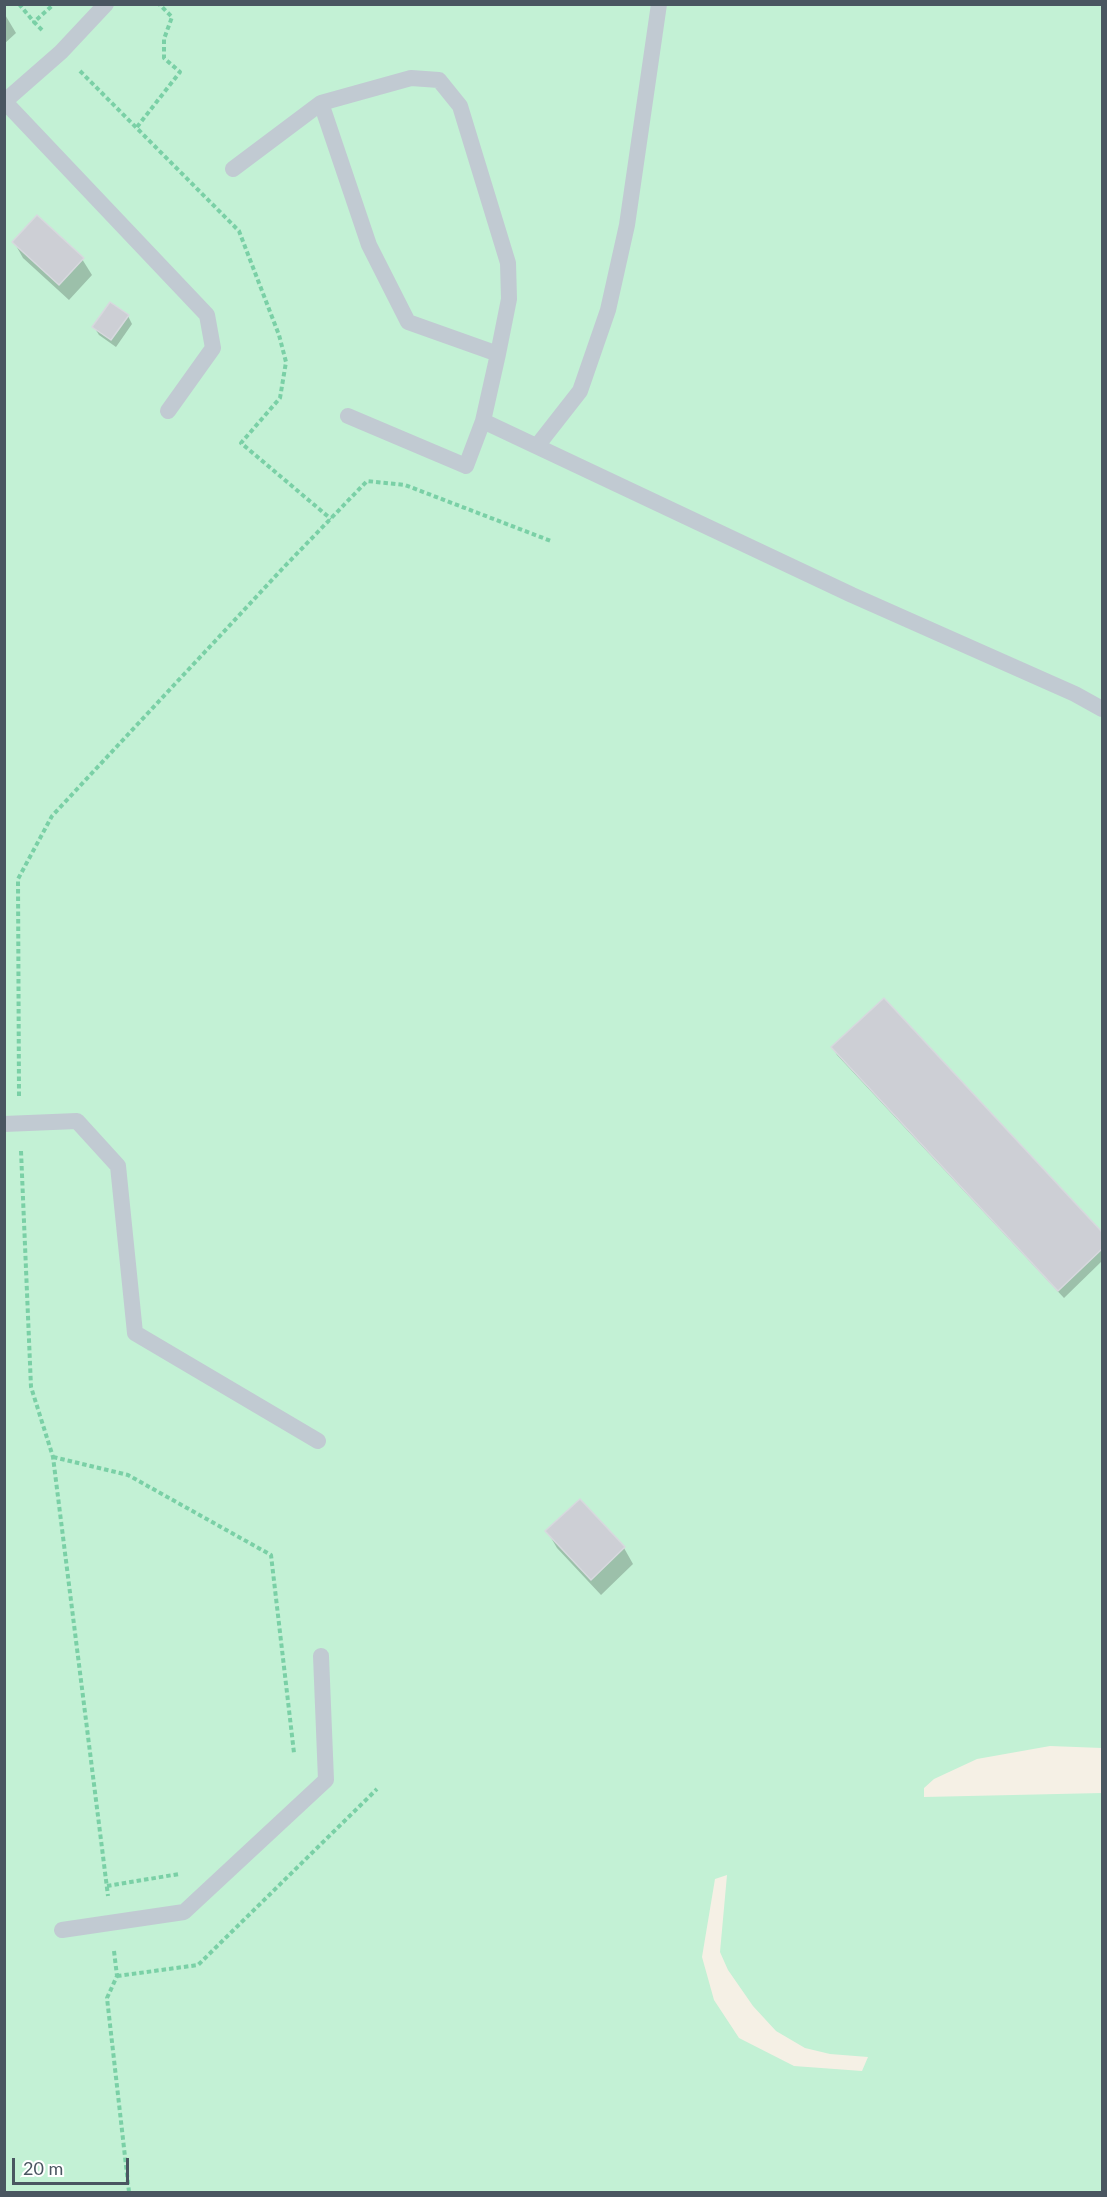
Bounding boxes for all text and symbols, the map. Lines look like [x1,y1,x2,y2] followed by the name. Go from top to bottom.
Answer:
[15,2146,132,2184] scale bar
[23,2157,63,2179] text: 20 m

